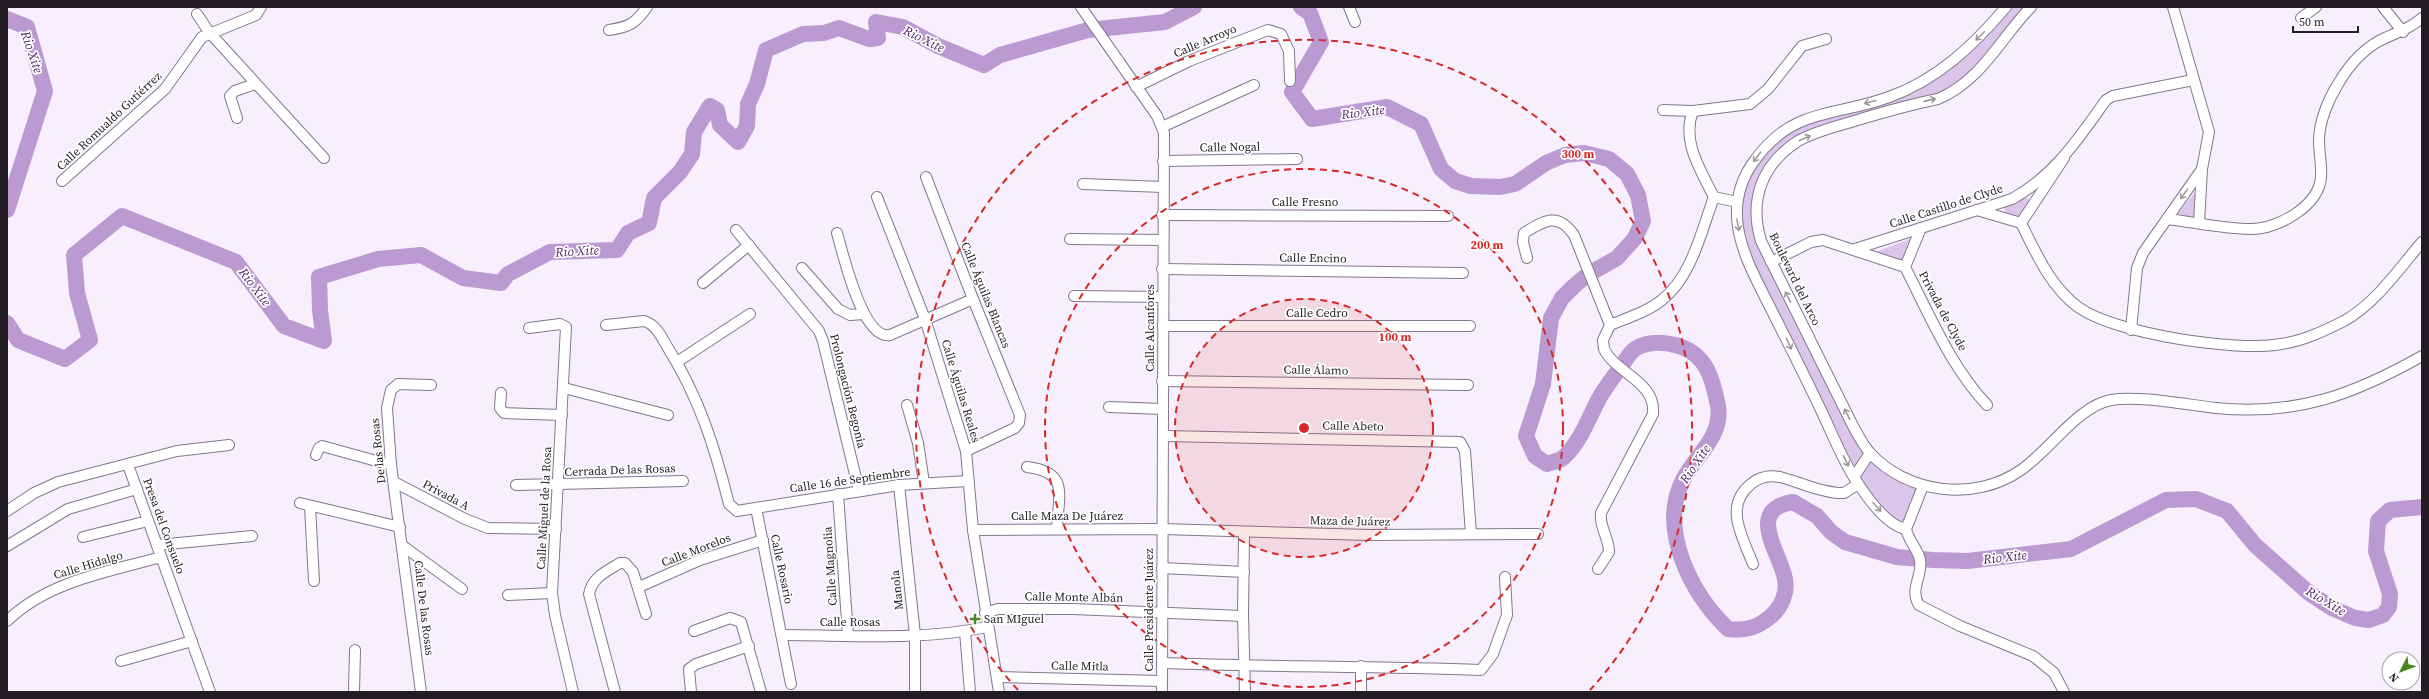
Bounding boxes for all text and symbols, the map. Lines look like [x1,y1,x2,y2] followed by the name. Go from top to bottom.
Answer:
[2293,8,2358,34] scale bar
[2299,14,2325,30] text: 50 m
[1171,20,1239,61] street label: Calle Arroyo
[900,21,948,56] water label: Rio Xite
[17,28,47,76] water label: Rio Xite
[1975,31,1985,41] one-way arrow
[53,68,165,174] street label: Calle Romualdo Gutiérrez
[1923,96,1936,104] one-way arrow
[1864,99,1877,107] one-way arrow
[1339,101,1386,123] water label: Rio Xite
[1799,134,1811,141] one-way arrow
[1200,138,1261,156] street label: Calle Nogal
[1562,146,1595,162] text: 300 m
[1752,152,1761,163] one-way arrow
[1887,180,2005,232] street label: Calle Castillo de Clyde
[2180,188,2189,199] one-way arrow
[1272,194,1339,210] street label: Calle Fresno
[1735,218,1743,231] one-way arrow
[1766,230,1825,329] street label: Boulevard del Arco
[1471,237,1504,253] text: 200 m
[957,239,1015,351] street label: Calle Águilas Blancas
[554,241,600,261] water label: Rio Xite
[1279,249,1347,267] street label: Calle Encino
[235,264,275,310] water label: Rio Xite
[1915,268,1971,354] street label: Privada de Clyde
[1142,284,1158,372] street label: Calle Alcanfores
[1784,292,1791,304] one-way arrow
[1286,305,1348,321] street label: Calle Cedro
[1379,329,1412,345] text: 100 m
[826,332,870,451] street label: Prolongación Begonia
[938,338,984,444] street label: Calle Águilas Reales
[1786,338,1793,350] one-way arrow
[1284,361,1349,379] street label: Calle Álamo
[1843,408,1850,420] one-way arrow
[367,417,389,485] street label: De las Rosas
[1322,417,1384,435] street label: Calle Abeto
[1297,421,1311,435] centre of rings
[1675,441,1715,488] water label: Rio Xite
[533,445,555,570] street label: Calle Miguel de la Rosa
[1843,454,1851,466] one-way arrow
[564,460,676,480] street label: Cerrada De las Rosas
[789,464,911,496] street label: Calle 16 de Septiembre
[139,476,189,577] street label: Presa del Consuelo
[420,476,472,514] street label: Privada A
[1872,501,1881,512] one-way arrow
[1011,508,1124,524] street label: Calle Maza De Juárez
[1310,512,1391,530] street label: Maza de Juárez
[819,525,841,606] street label: Calle Magnolia
[659,529,733,571] street label: Calle Morelos
[767,533,797,606] street label: Calle Rosario
[1981,546,2028,568] water label: Rio Xite
[51,547,125,583] street label: Calle Hidalgo
[1141,548,1157,672] street label: Calle Presidente Juárez
[410,560,438,656] street label: Calle De las Rosas
[887,568,907,611] street label: Manola
[2302,582,2350,620] water label: Rio Xite
[1024,588,1124,606] street label: Calle Monte Albán
[984,611,1044,627] place label: San MIguel
[969,613,981,625] marker: San MIguel
[820,614,880,630] street label: Calle Rosas
[2381,651,2421,691] north arrow
[1051,657,1110,675] street label: Calle Mitla
[2386,669,2402,685] text: N

